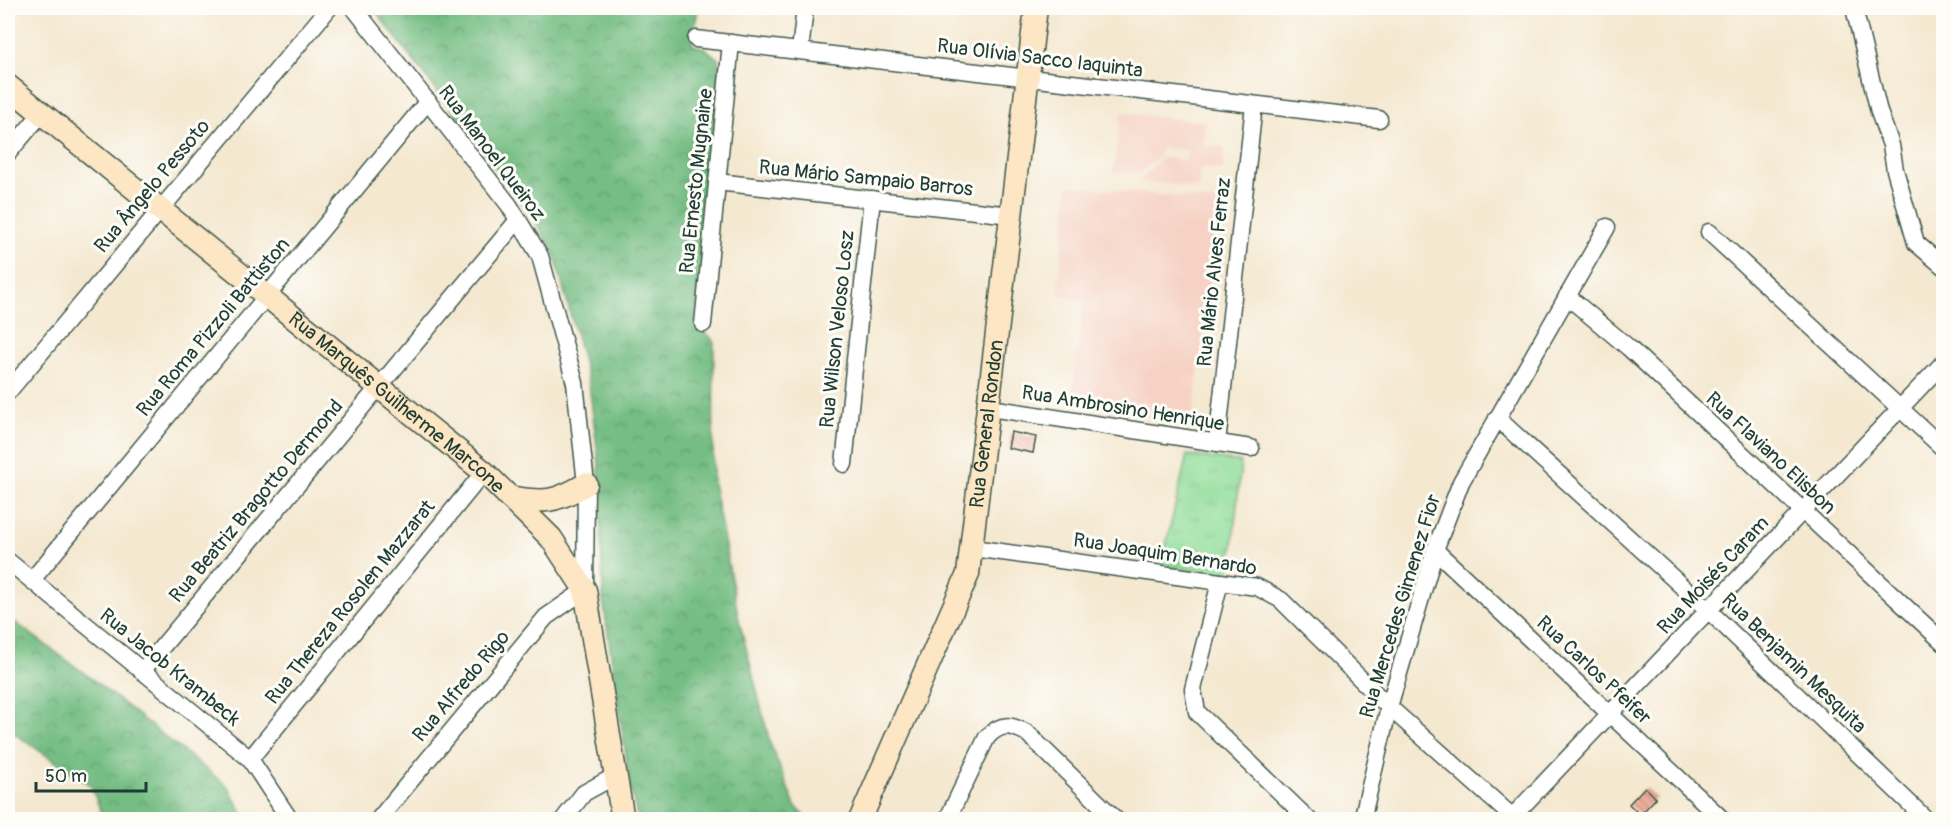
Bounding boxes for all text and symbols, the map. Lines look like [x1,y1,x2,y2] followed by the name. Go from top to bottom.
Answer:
[936,33,1144,83] street label: Rua Olívia Sacco Iaquinta
[433,80,551,226] street label: Rua Manoel Queiroz
[674,87,718,275] street label: Rua Ernesto Mugnaine
[89,114,215,258] street label: Rua Ângelo Pessoto
[758,154,974,202] street label: Rua Mário Sampaio Barros
[1192,176,1236,368] street label: Rua Mário Alves Ferraz
[814,229,860,429] street label: Rua Wilson Veloso Losz
[131,232,295,422] street label: Rua Roma Pizzoli Battiston
[283,306,510,498] street label: Rua Marquês Guilherme Marcone
[964,338,1009,509] street label: Rua General Rondon
[1020,380,1226,436] street label: Rua Ambrosino Henrique
[1701,386,1841,520] street label: Rua Flaviano Elisbon
[164,394,348,608] street label: Rua Beatriz Bragotto Dermond
[1354,491,1446,721] street label: Rua Mercedes Gimenez Fior
[260,494,441,709] street label: Rua Thereza Rosolen Mazzarat
[1652,511,1774,639] street label: Rua Moisés Caram
[1072,527,1259,581] street label: Rua Joaquim Bernardo
[1716,587,1872,739] street label: Rua Benjamin Mesquita
[95,603,246,732] street label: Rua Jacob Krambeck
[1531,610,1657,730] street label: Rua Carlos Pfeifer
[407,625,515,747] street label: Rua Alfredo Rigo
[36,755,146,793] scale bar
[45,765,87,788] text: 50 m

